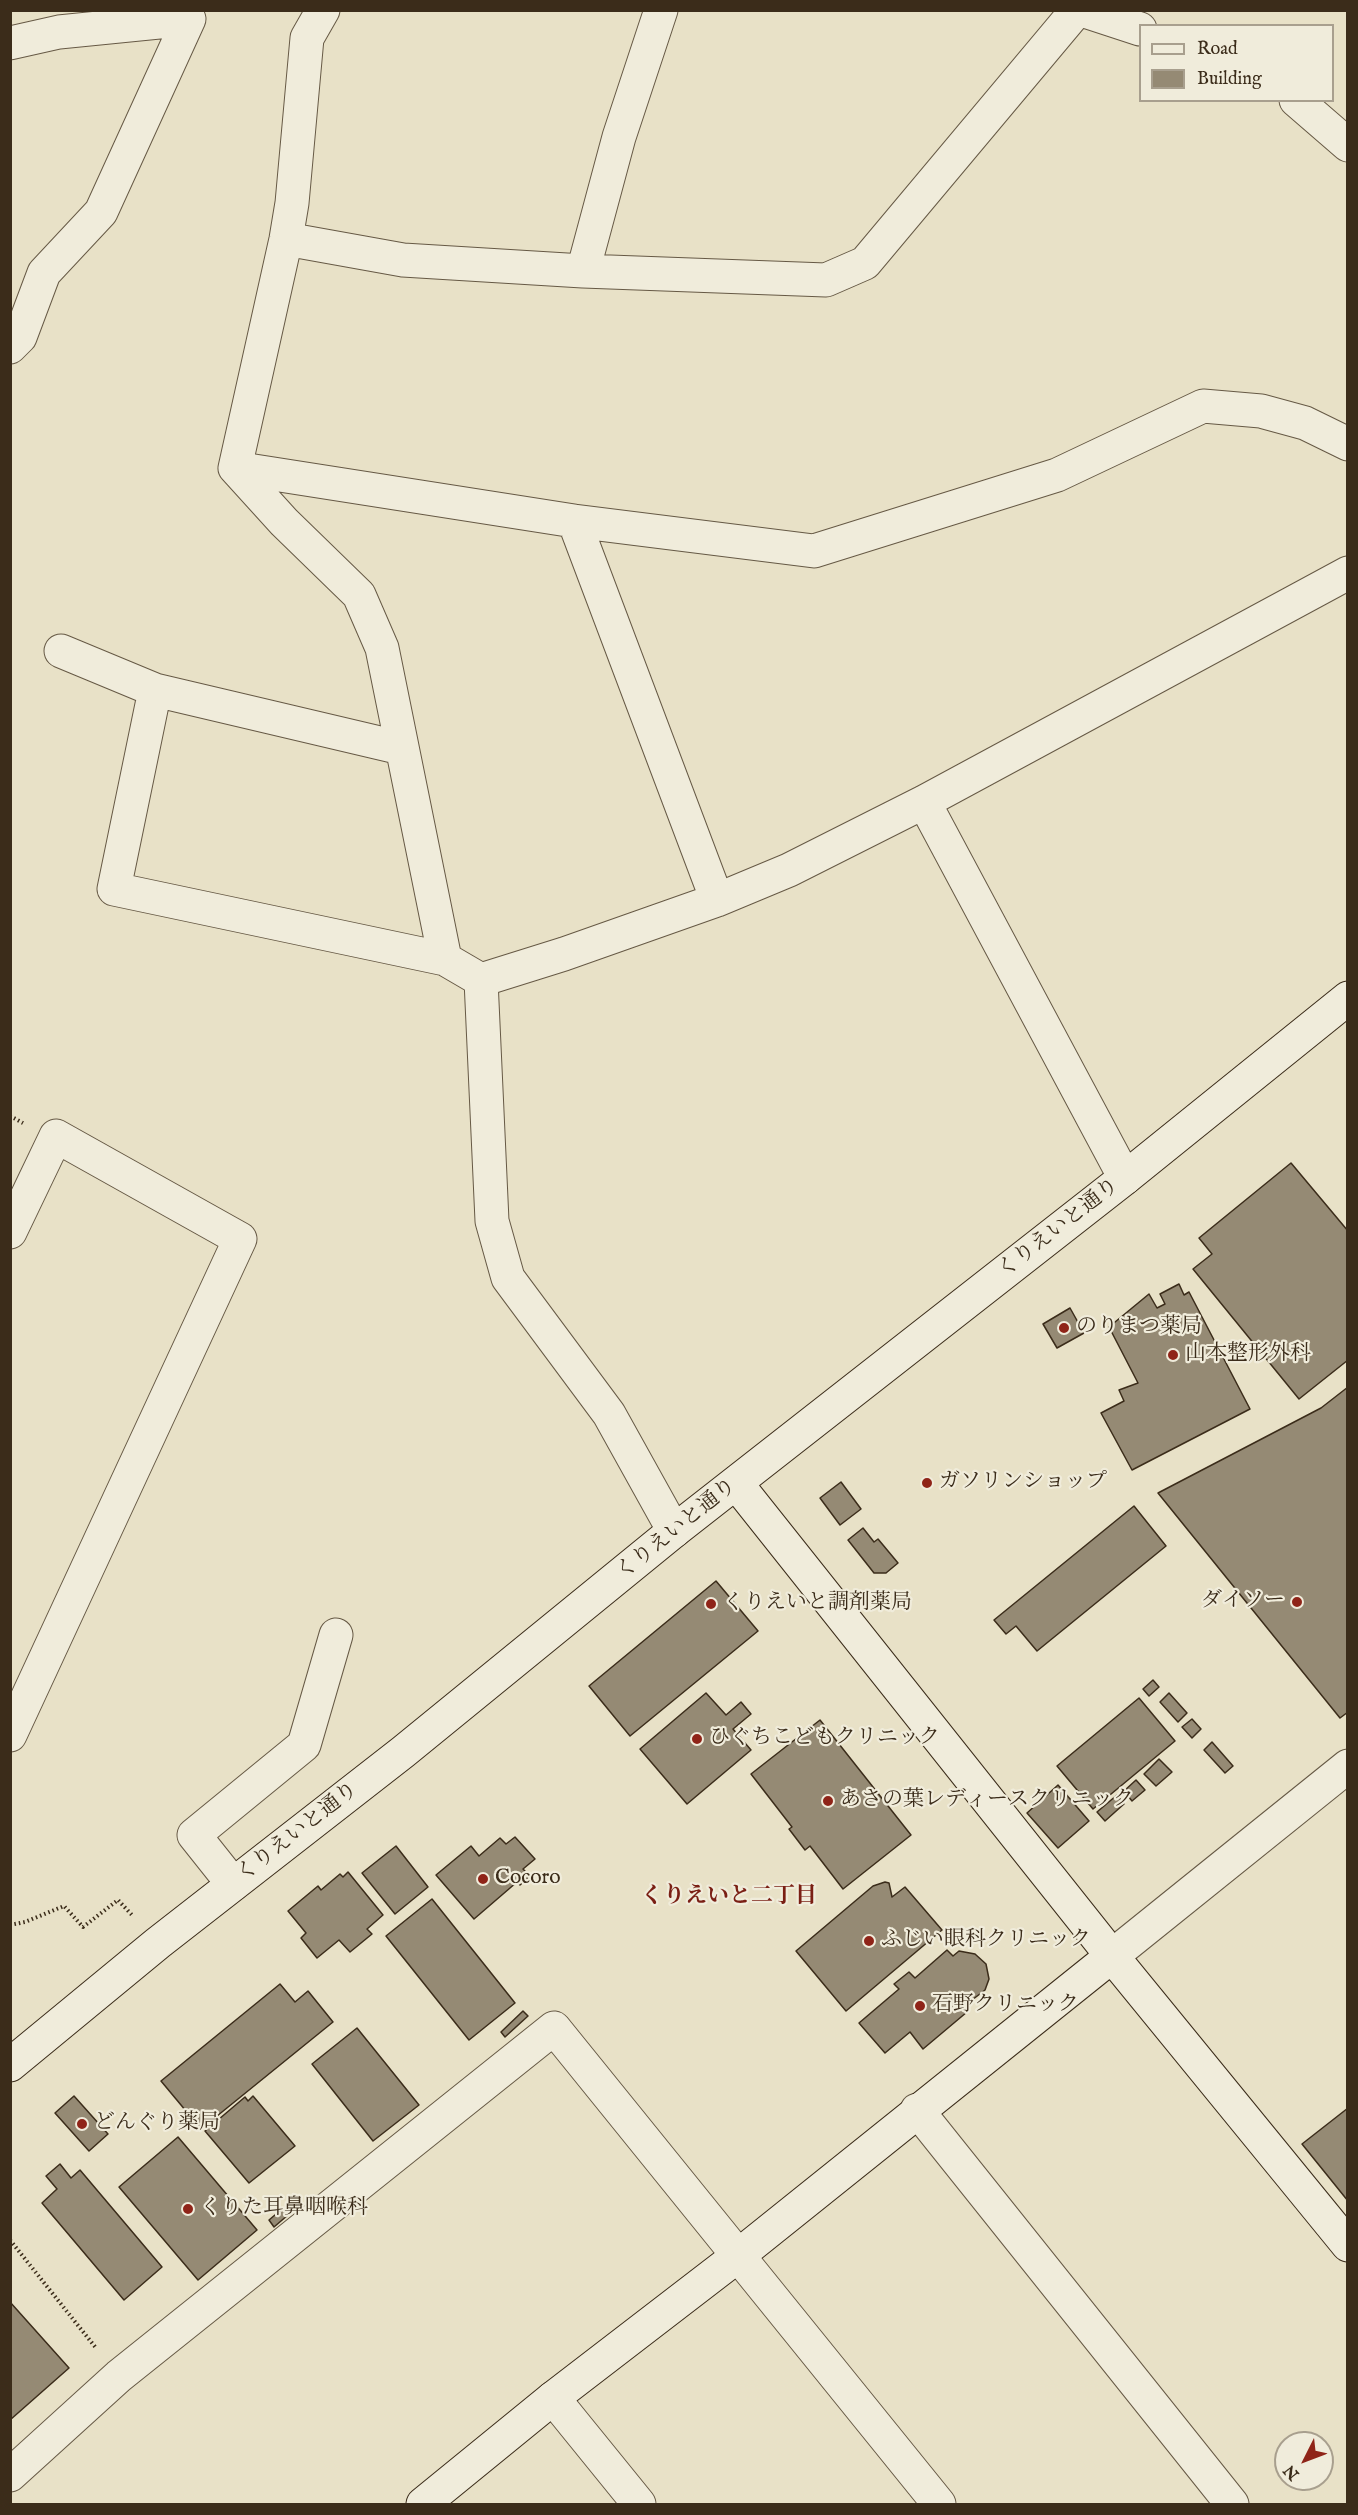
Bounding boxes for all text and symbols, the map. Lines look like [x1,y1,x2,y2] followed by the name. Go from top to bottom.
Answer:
[1139,24,1334,102] legend
[1197,38,1238,61] text: Road
[1197,68,1262,91] text: Building
[993,1174,1125,1284] street label: くりえいと通り
[1076,1315,1202,1341] place label: のりまつ薬局
[1057,1321,1071,1335] marker: のりまつ薬局
[1185,1342,1311,1368] place label: 山本整形外科
[1166,1348,1180,1362] marker: 山本整形外科
[939,1470,1107,1496] place label: ガソリンショップ
[612,1474,742,1586] street label: くりえいと通り
[920,1476,934,1490] marker: ガソリンショップ
[1201,1589,1285,1615] place label: ダイソー
[723,1591,912,1617] place label: くりえいと調剤薬局
[1290,1595,1304,1609] marker: ダイソー
[704,1597,718,1611] marker: くりえいと調剤薬局
[709,1726,940,1752] place label: ひぐちこどもクリニック
[690,1732,704,1746] marker: ひぐちこどもクリニック
[232,1778,364,1888] street label: くりえいと通り
[840,1788,1134,1814] place label: あさの葉レディースクリニック
[821,1794,835,1808] marker: あさの葉レディースクリニック
[495,1866,561,1892] place label: Cocoro
[476,1872,490,1886] marker: Cocoro
[641,1884,817,1910] district label: くりえいと二丁目
[881,1928,1091,1954] place label: ふじい眼科クリニック
[862,1934,876,1948] marker: ふじい眼科クリニック
[932,1993,1079,2019] place label: 石野クリニック
[913,1999,927,2013] marker: 石野クリニック
[94,2111,220,2137] place label: どんぐり薬局
[75,2117,89,2131] marker: どんぐり薬局
[200,2196,368,2222] place label: くりた耳鼻咽喉科
[181,2202,195,2216] marker: くりた耳鼻咽喉科
[1274,2431,1334,2491] north arrow
[1280,2460,1304,2484] text: N

